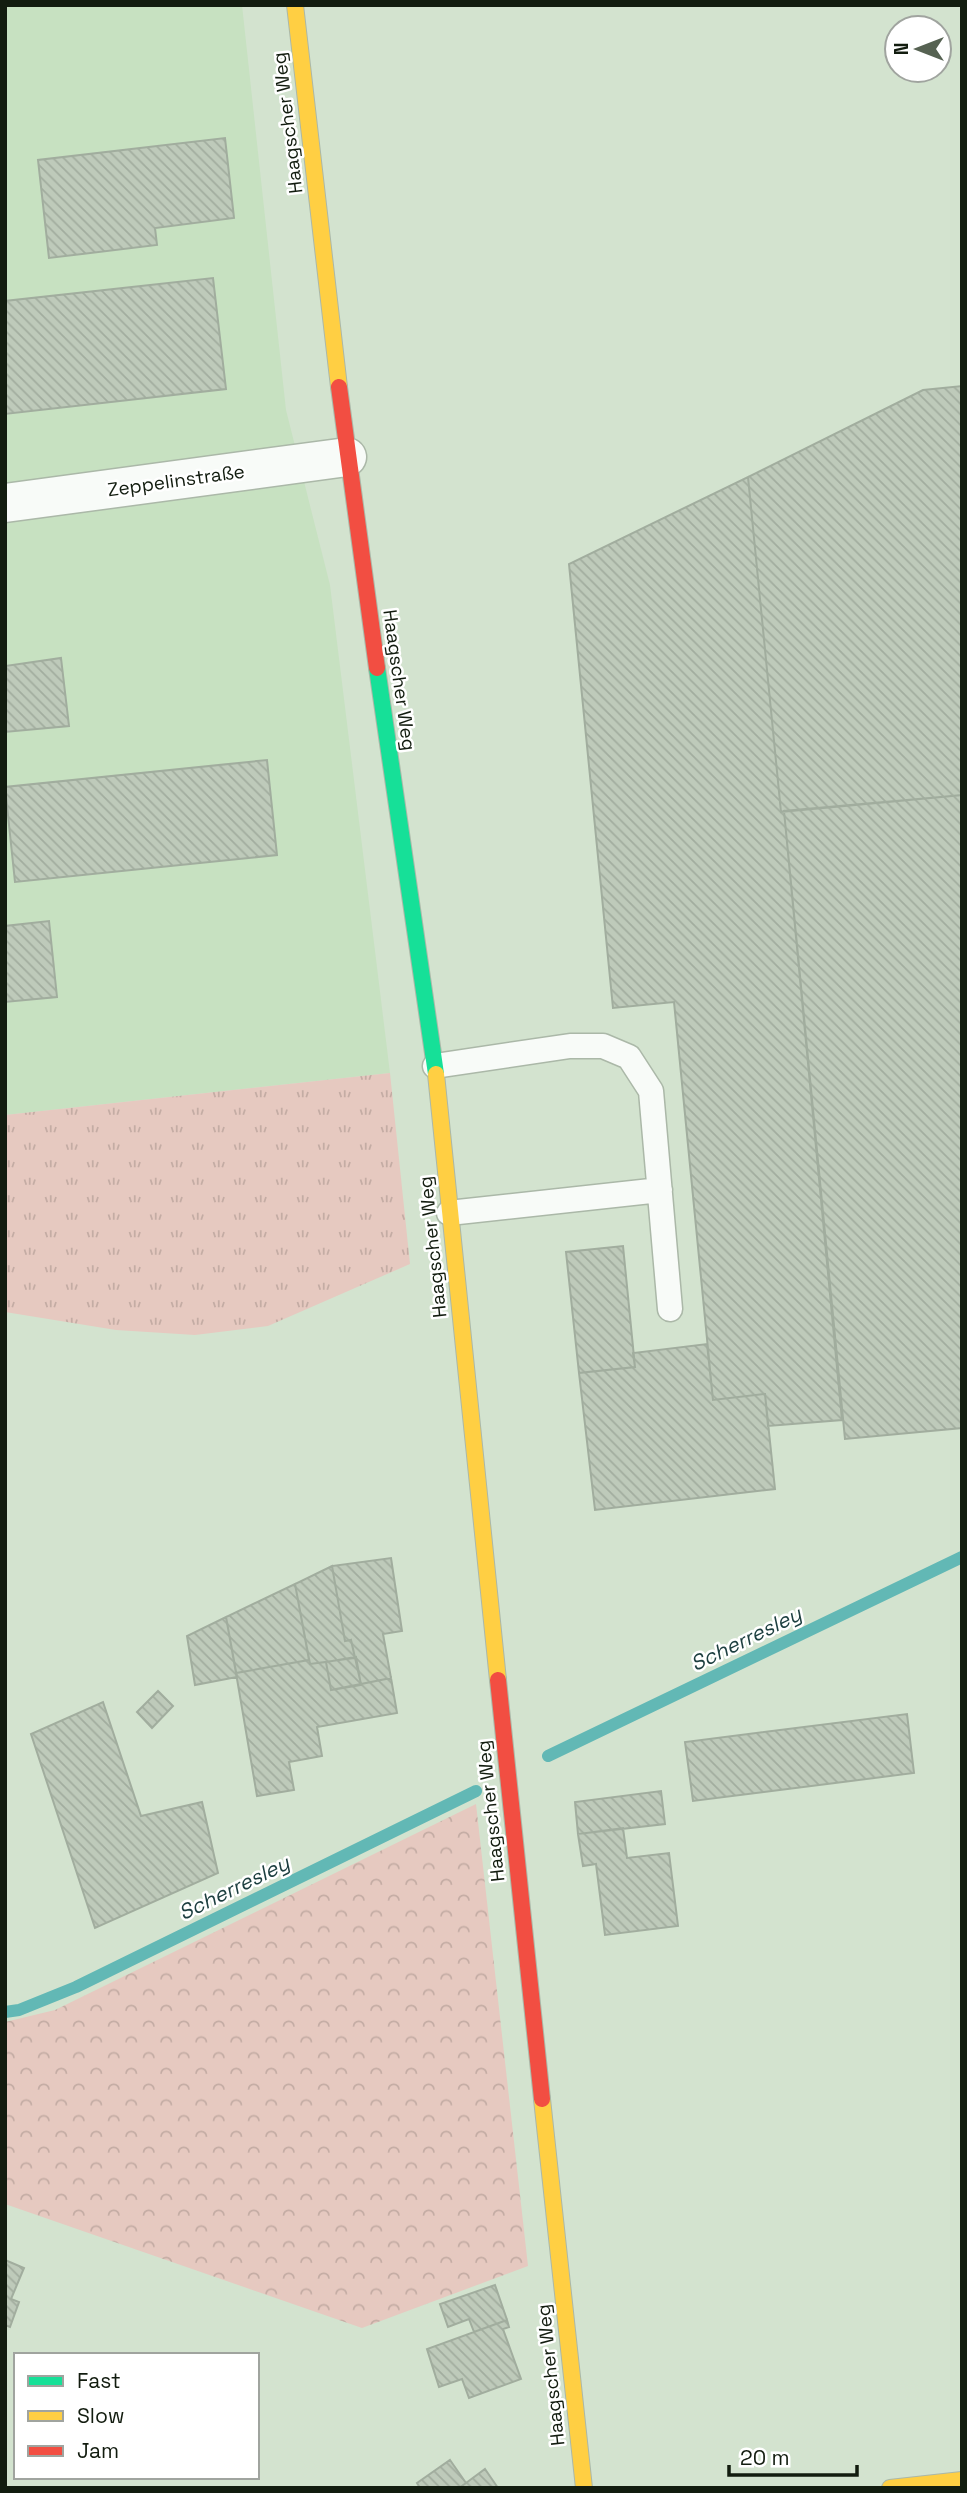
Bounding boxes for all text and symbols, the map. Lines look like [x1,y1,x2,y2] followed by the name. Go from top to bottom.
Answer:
[883,14,953,84] north arrow
[889,43,914,55] text: N
[266,51,309,195] street label: Haagscher Weg
[106,459,246,502] street label: Zeppelinstraße
[377,608,422,752] street label: Haagscher Weg
[413,1175,452,1319] street label: Haagscher Weg
[686,1600,807,1677] water label: Scherresley
[471,1739,510,1883] street label: Haagscher Weg
[174,1849,295,1926] water label: Scherresley
[531,2303,570,2447] street label: Haagscher Weg
[14,2353,259,2479] legend
[77,2367,121,2394] text: Fast
[77,2402,125,2429] text: Slow
[729,2434,857,2478] scale bar
[77,2437,119,2464] text: Jam
[740,2444,790,2471] text: 20 m

